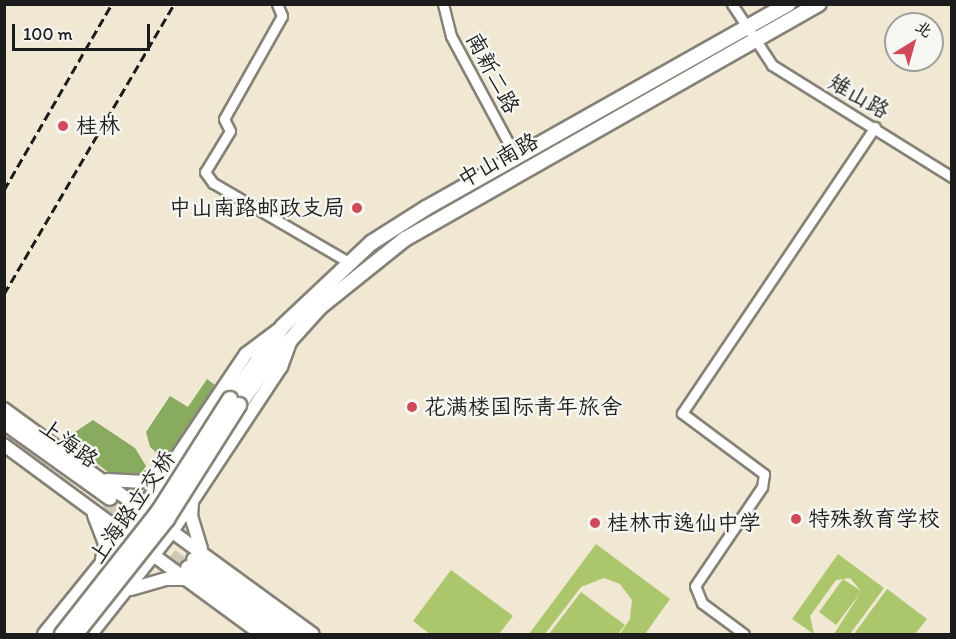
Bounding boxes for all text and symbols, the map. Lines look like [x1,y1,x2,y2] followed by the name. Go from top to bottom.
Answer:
[15,12,153,50] scale bar
[884,12,944,72] north arrow
[912,16,936,41] text: 北
[23,23,73,45] text: 100 m
[461,28,525,118] street label: 南新二路
[824,68,894,124] street label: 雉山路
[76,113,120,139] place label: 桂林
[54,117,72,135] marker: 桂林
[453,127,543,193] street label: 中山南路
[169,195,345,221] place label: 中山南路邮政支局
[350,201,364,215] marker: 中山南路邮政支局
[424,394,622,420] place label: 花满楼国际青年旅舍
[405,400,419,414] marker: 花满楼国际青年旅舍
[35,413,103,473] street label: 上海路
[83,445,181,569] street label: 上海路立交桥
[808,506,940,532] place label: 特殊教育学校
[607,510,761,536] place label: 桂林市逸仙中学
[789,512,803,526] marker: 特殊教育学校
[588,516,602,530] marker: 桂林市逸仙中学

